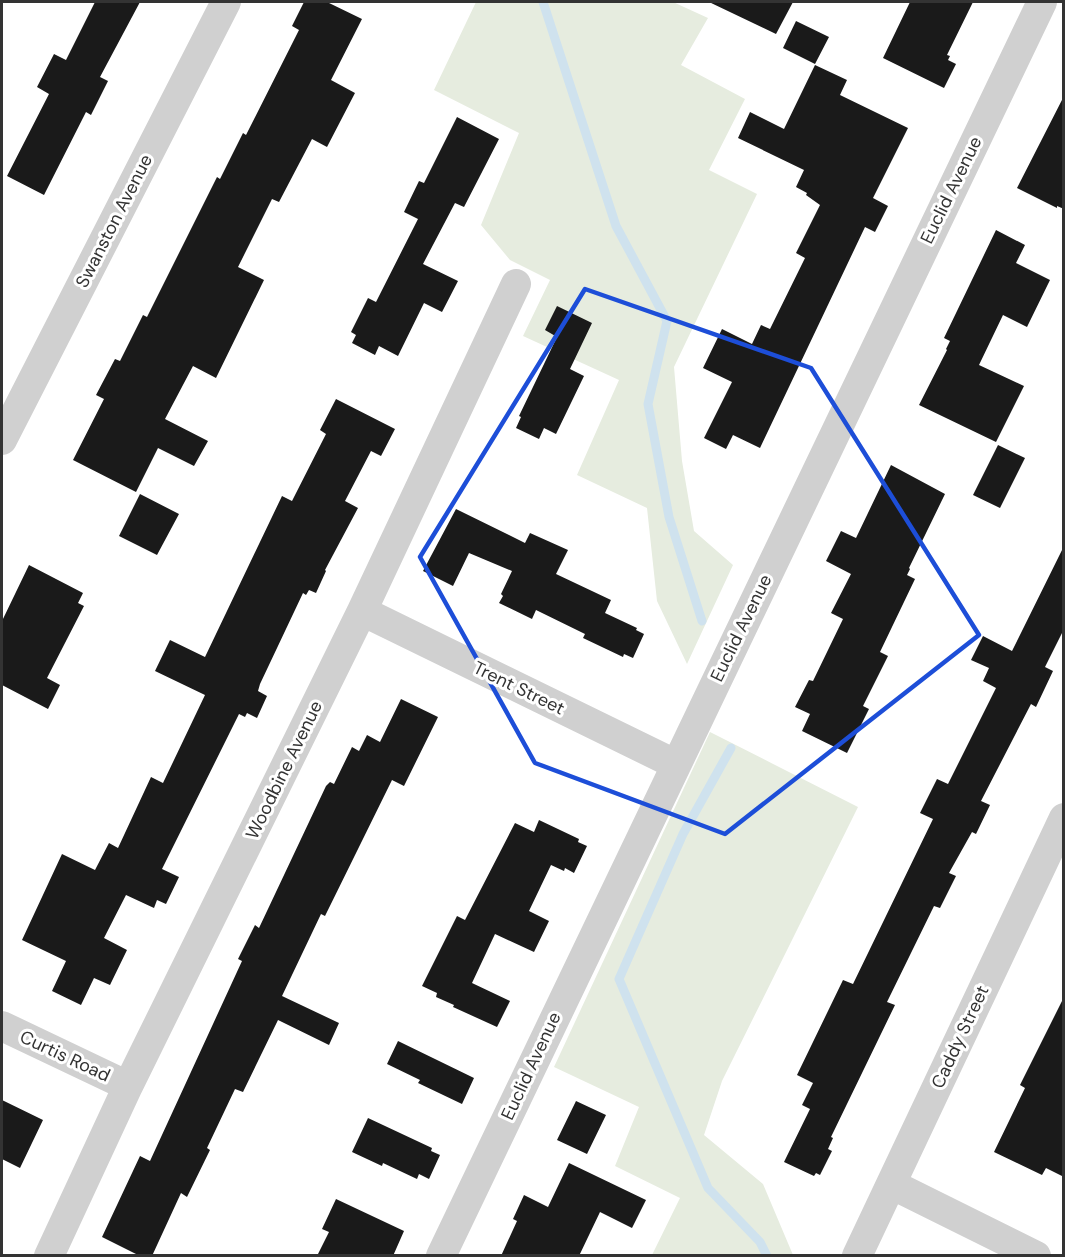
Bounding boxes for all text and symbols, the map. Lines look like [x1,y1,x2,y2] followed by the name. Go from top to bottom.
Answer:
[915,132,987,248] street label: Euclid Avenue
[70,150,158,292] street label: Swanston Avenue
[705,570,777,686] street label: Euclid Avenue
[469,656,569,720] street label: Trent Street
[240,697,328,843] street label: Woodbine Avenue
[926,982,994,1092] street label: Caddy Street
[496,1008,566,1124] street label: Euclid Avenue
[16,1025,114,1087] street label: Curtis Road

